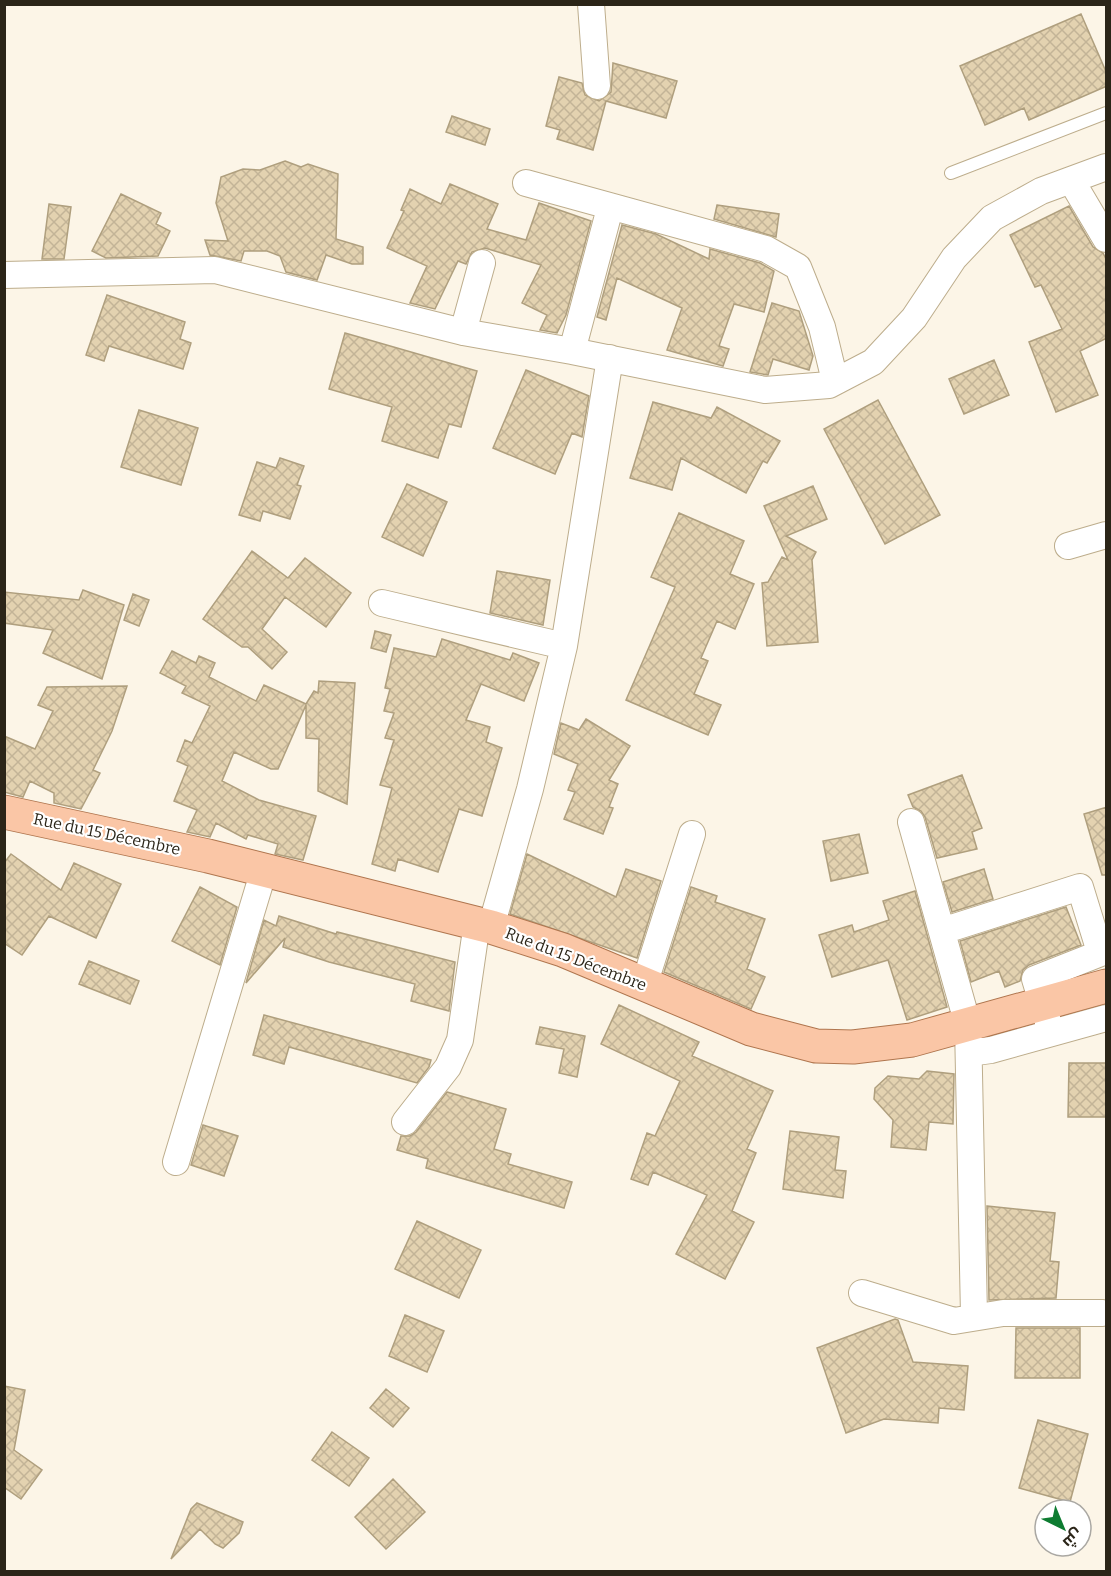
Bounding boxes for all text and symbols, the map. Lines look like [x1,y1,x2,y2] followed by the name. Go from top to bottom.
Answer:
[32,809,182,859] street label: Rue du 15 Décembre
[503,923,649,995] street label: Rue du 15 Décembre
[1033,1498,1093,1558] north arrow
[1059,1525,1087,1553] text: ش

